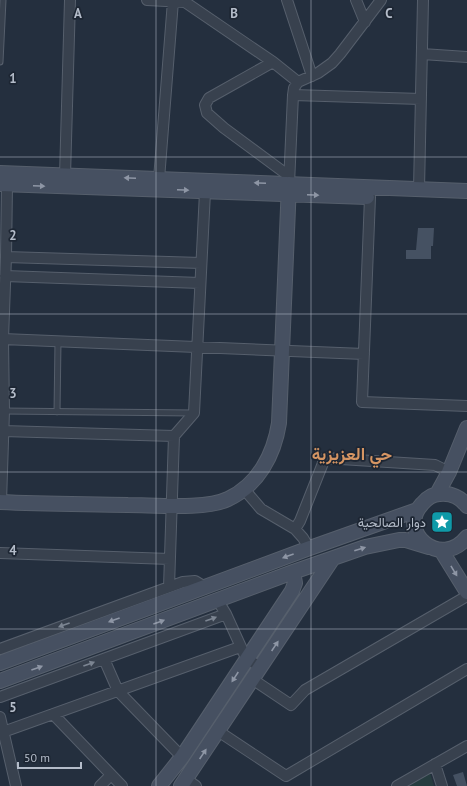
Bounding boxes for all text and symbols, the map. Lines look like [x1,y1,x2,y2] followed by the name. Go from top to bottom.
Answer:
[74,5,82,22] text: A
[230,5,238,22] text: B
[385,5,393,22] text: C
[9,70,17,87] text: 1
[123,175,136,181] one-way arrow
[253,180,266,186] one-way arrow
[33,182,45,189] one-way arrow
[177,187,189,194] one-way arrow
[307,192,319,199] one-way arrow
[9,227,17,244] text: 2
[9,385,17,402] text: 3
[312,443,392,468] district label: حي العزيزية
[429,509,455,535] place icon: دوار الصالحية
[358,514,426,531] place label: دوار الصالحية
[9,542,17,559] text: 4
[354,546,366,552] one-way arrow
[282,553,294,559] one-way arrow
[451,565,458,577] one-way arrow
[206,616,218,622] one-way arrow
[107,618,119,624] one-way arrow
[153,619,165,625] one-way arrow
[57,623,69,629] one-way arrow
[271,640,279,651] one-way arrow
[84,661,96,667] one-way arrow
[31,664,43,670] one-way arrow
[231,671,238,682] one-way arrow
[9,699,17,716] text: 5
[18,744,81,770] scale bar
[199,749,207,759] one-way arrow
[24,750,50,765] text: 50 m

